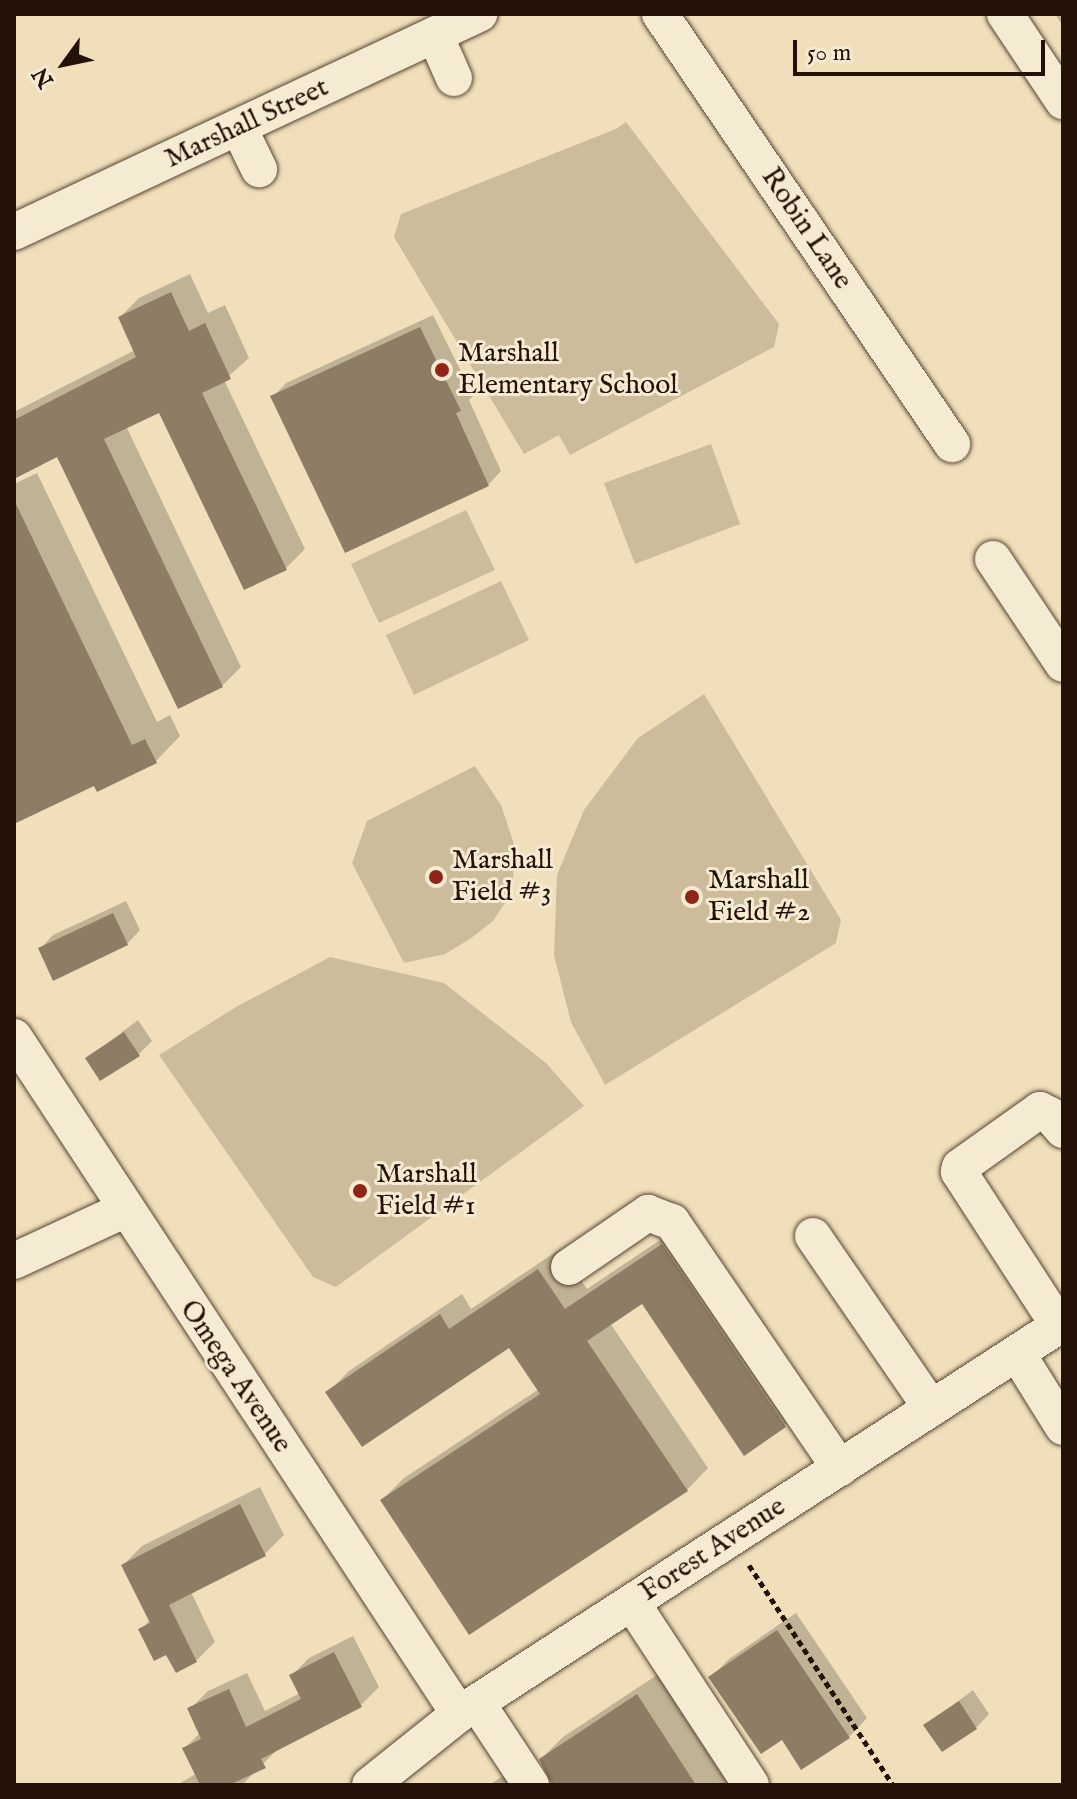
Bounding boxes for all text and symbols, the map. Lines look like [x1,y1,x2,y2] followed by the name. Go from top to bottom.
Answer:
[24,24,104,104] north arrow
[797,24,1049,74] scale bar
[807,38,851,69] text: 50 m
[27,61,61,93] text: N
[160,71,334,177] street label: Marshall Street
[753,162,859,296] street label: Robin Lane
[458,337,678,403] place label: Marshall Elementary School
[433,361,451,379] marker: Marshall Elementary School
[452,844,553,910] place label: Marshall Field #3
[708,864,810,930] place label: Marshall Field #2
[427,868,445,886] marker: Marshall Field #3
[683,888,701,906] marker: Marshall Field #2
[376,1158,477,1224] place label: Marshall Field #1
[351,1182,369,1200] marker: Marshall Field #1
[172,1294,298,1460] street label: Omega Avenue
[634,1490,792,1610] street label: Forest Avenue

